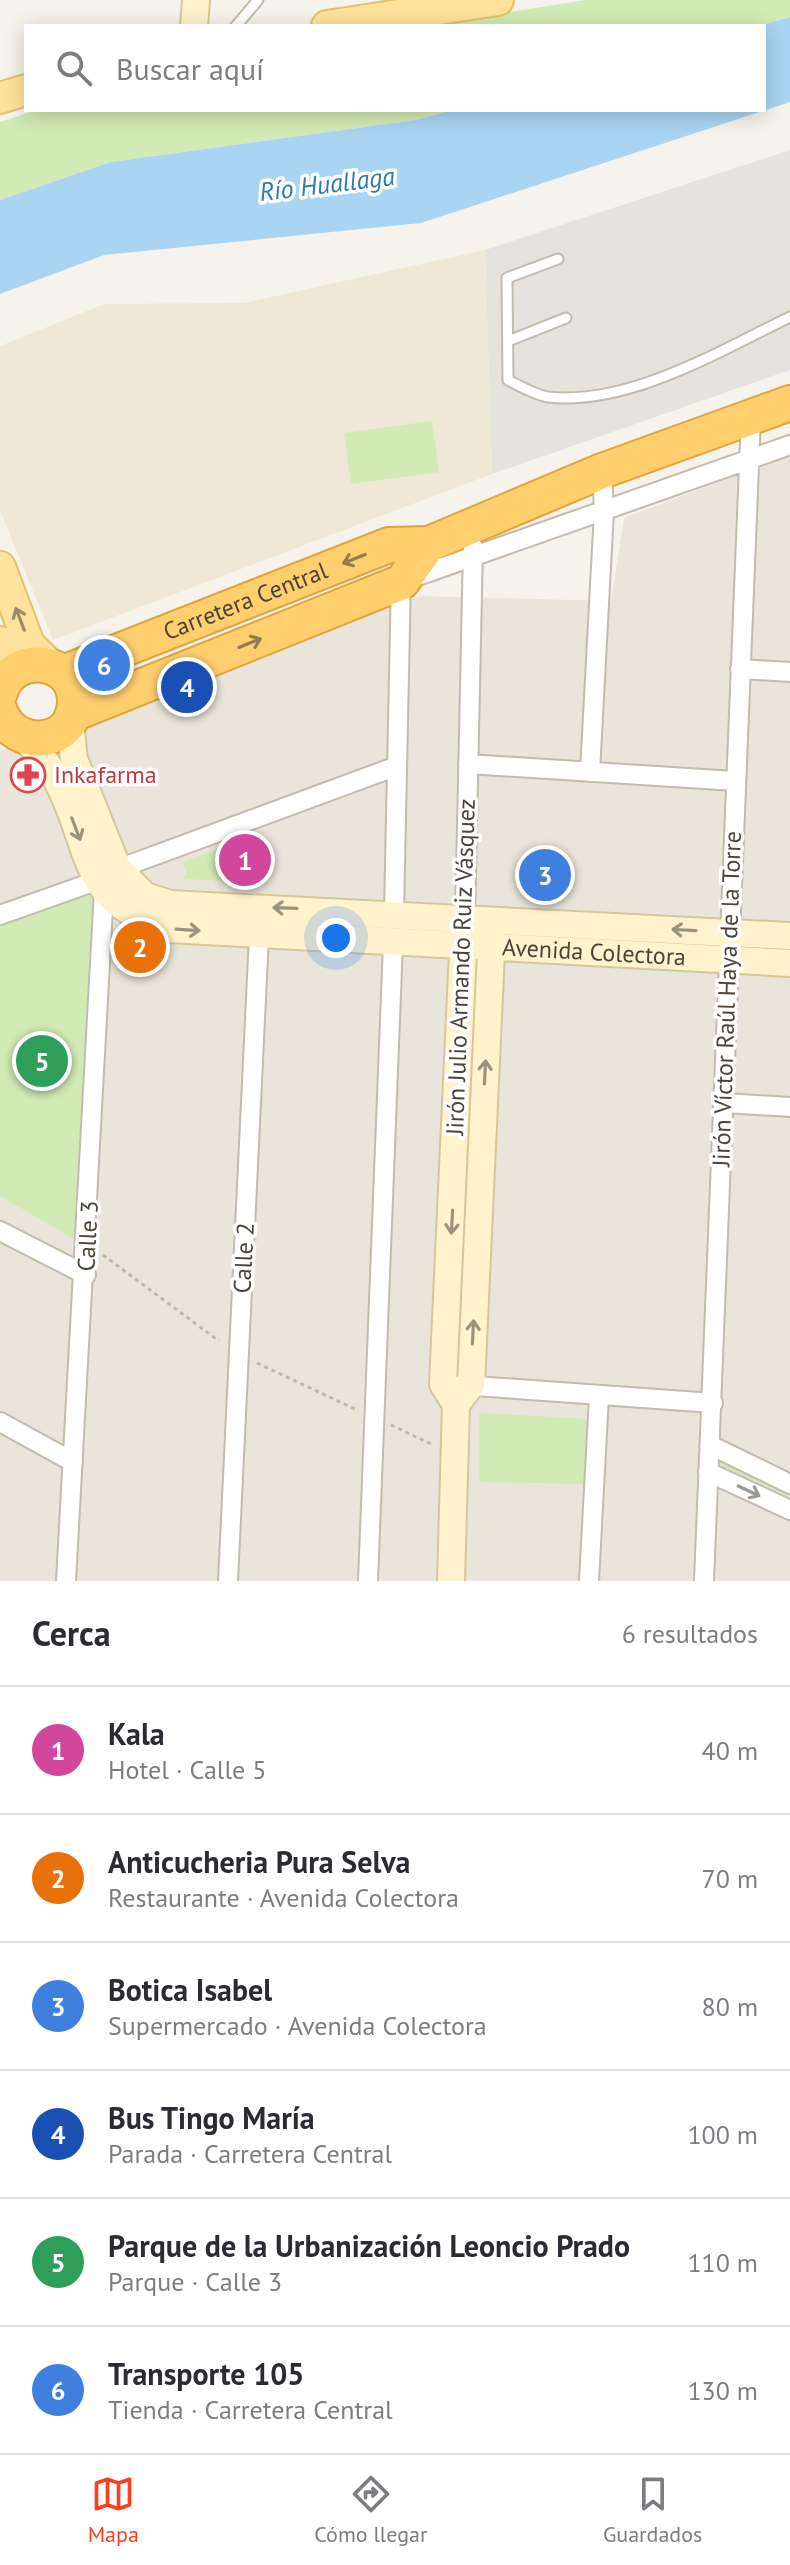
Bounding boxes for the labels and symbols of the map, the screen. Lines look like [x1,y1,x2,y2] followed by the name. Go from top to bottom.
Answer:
[257,159,397,208] water label: Río Huallaga
[342,553,367,567] one-way arrow
[159,555,332,647] street label: Carretera Central
[12,607,26,632] one-way arrow
[78,635,130,695] pin: 6
[237,635,262,649] one-way arrow
[161,657,213,717] pin: 4
[9,756,47,794] pharmacy icon: Inkafarma
[54,759,157,790] place label: Inkafarma
[439,798,482,1137] street label: Jirón Julio Armando Ruiz Vásquez
[70,816,84,841] one-way arrow
[219,830,271,890] pin: 1
[705,831,748,1168] street label: Jirón Víctor Raúl Haya de la Torre
[519,845,571,905] pin: 3
[272,901,299,916] one-way arrow
[114,917,166,977] pin: 2
[316,918,356,958] your location
[174,923,201,938] one-way arrow
[671,923,698,938] one-way arrow
[501,931,687,972] street label: Avenida Colectora
[16,1031,68,1091] pin: 5
[478,1059,493,1086] one-way arrow
[70,1200,105,1272] street label: Calle 3
[444,1208,459,1235] one-way arrow
[226,1222,261,1294] street label: Calle 2
[466,1319,481,1346] one-way arrow
[737,1484,761,1499] one-way arrow

